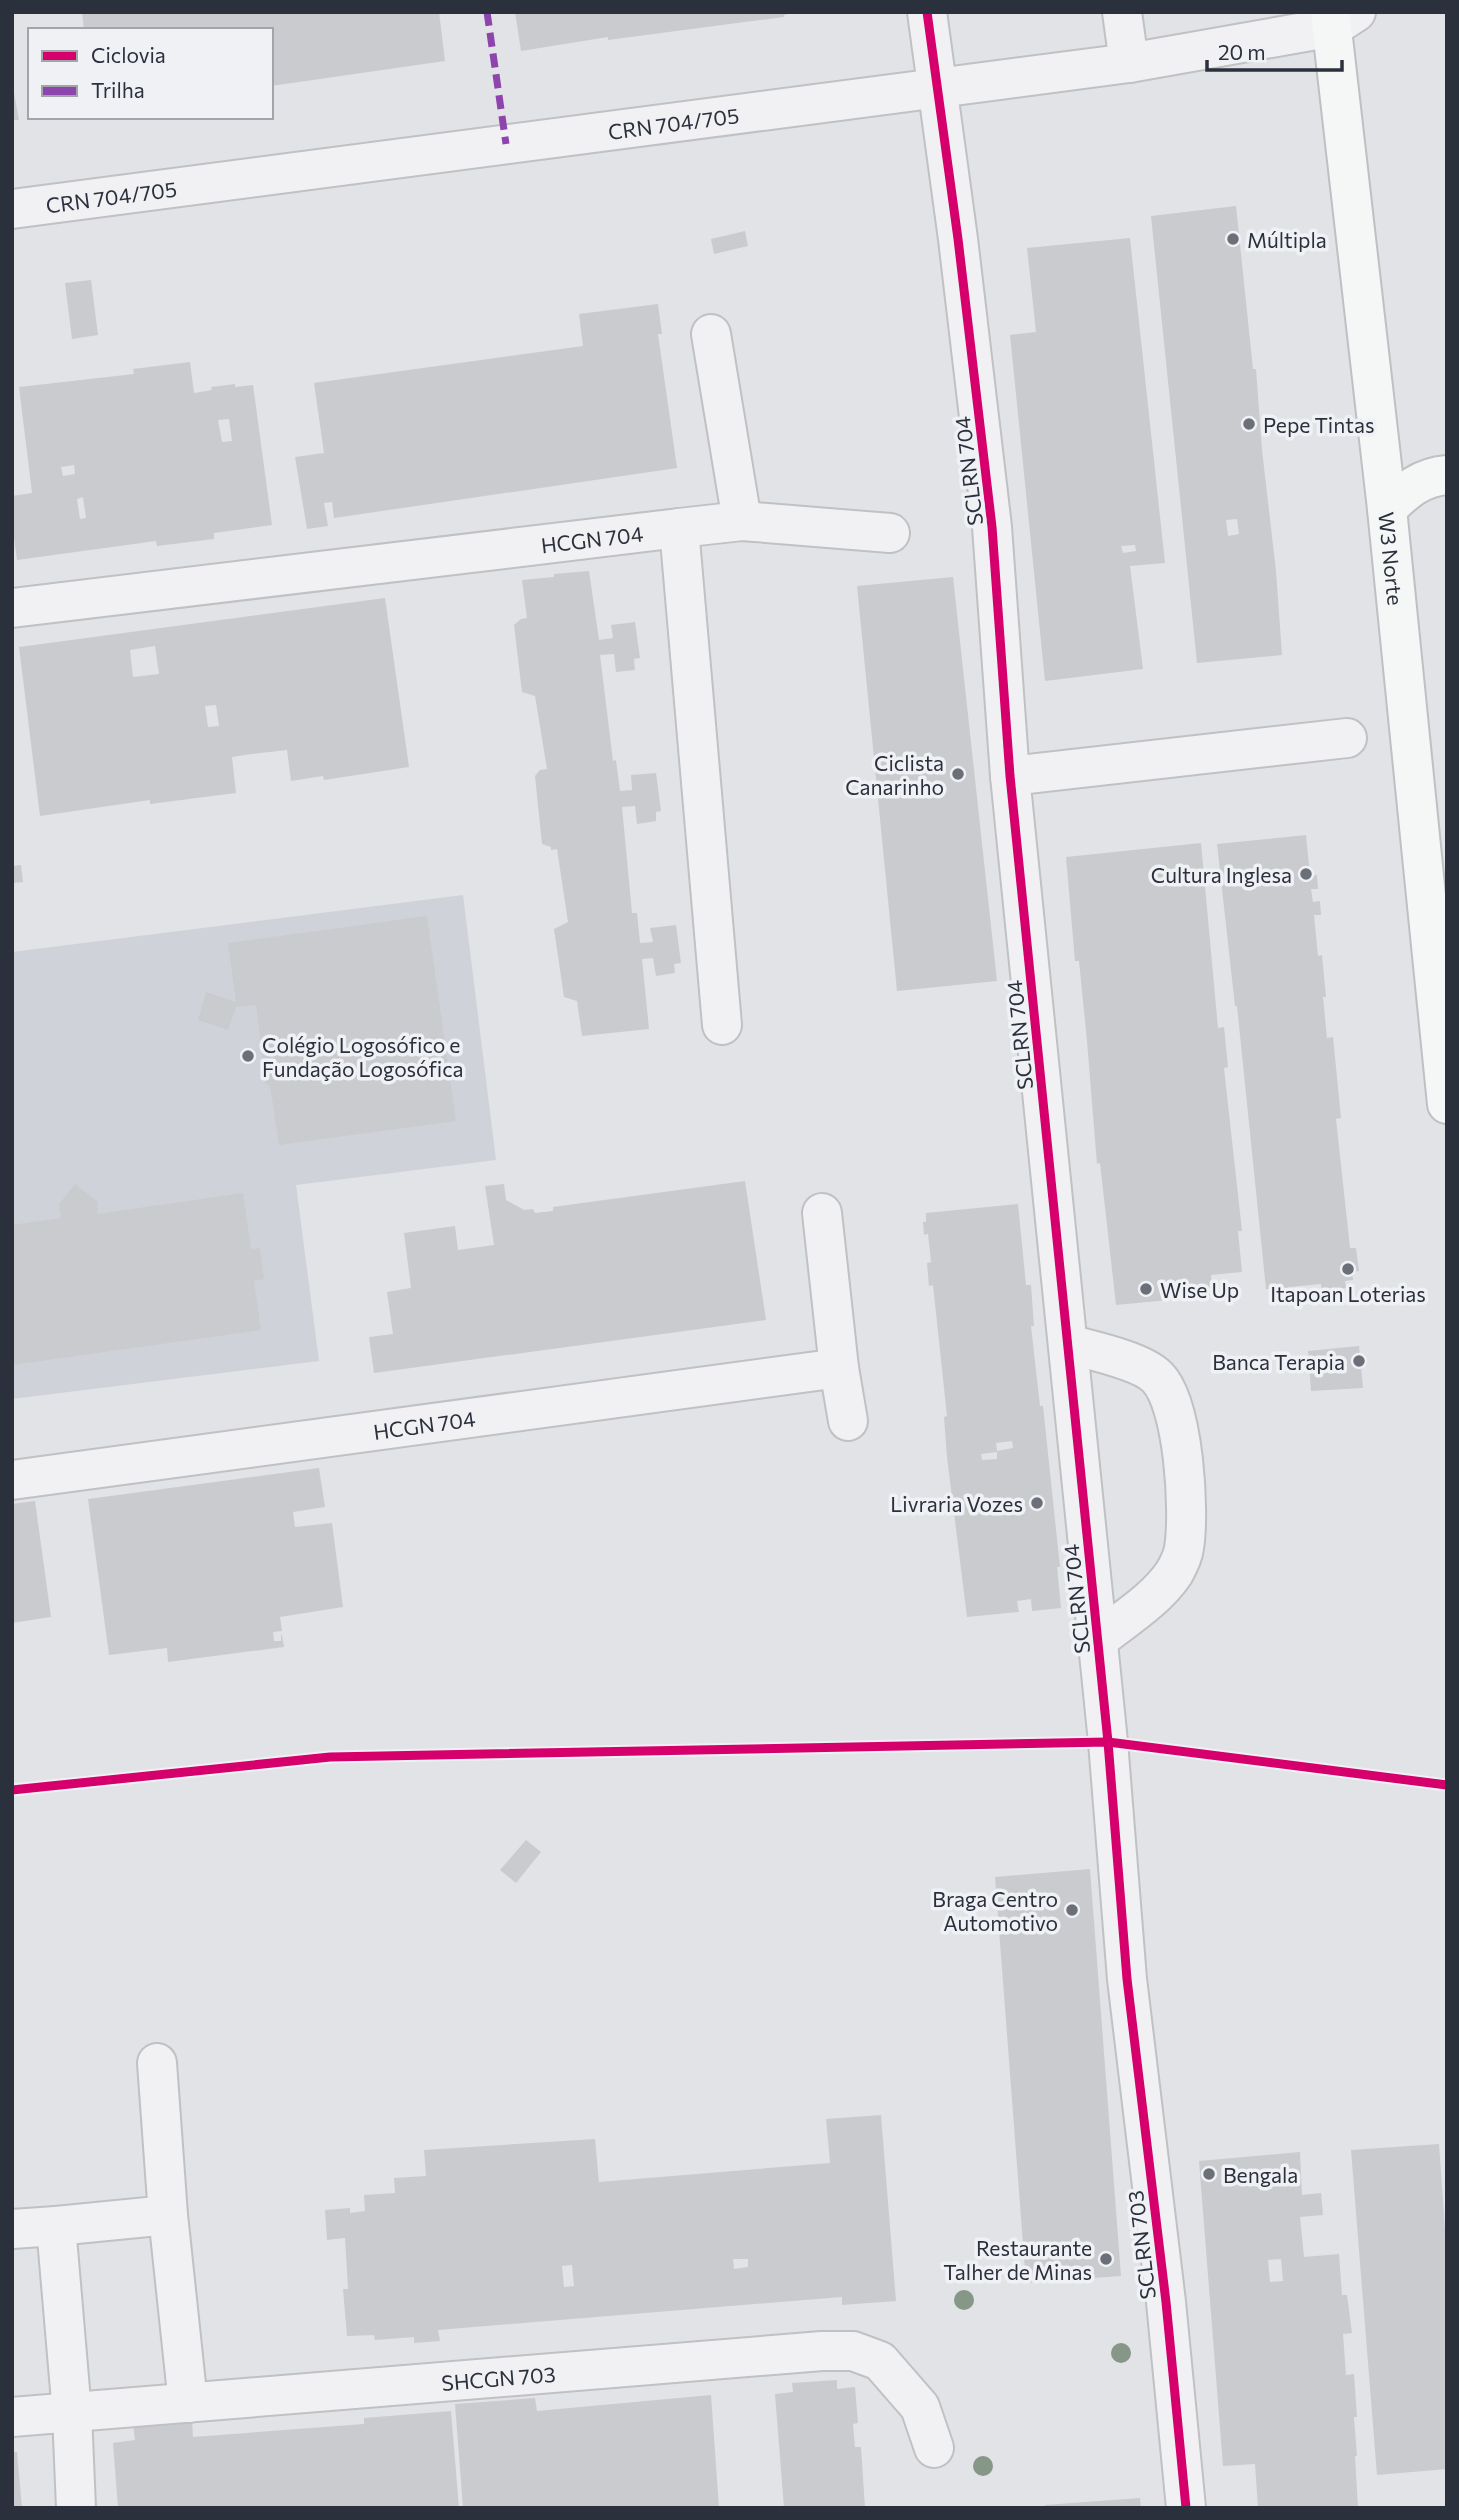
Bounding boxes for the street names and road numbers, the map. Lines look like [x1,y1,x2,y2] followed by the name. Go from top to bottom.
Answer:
[606,102,740,143] street label: CRN 704/705
[44,175,178,217] street label: CRN 704/705
[949,414,987,527] street label: SCLRN 704
[1375,511,1409,606] street label: W3 Norte
[539,520,645,557] street label: HCGN 704
[1001,979,1037,1091] street label: SCLRN 704
[372,1405,477,1443] street label: HCGN 704
[1058,1543,1094,1655] street label: SCLRN 704
[1122,2189,1160,2301] street label: SCLRN 703
[440,2360,556,2394] street label: SHCGN 703

